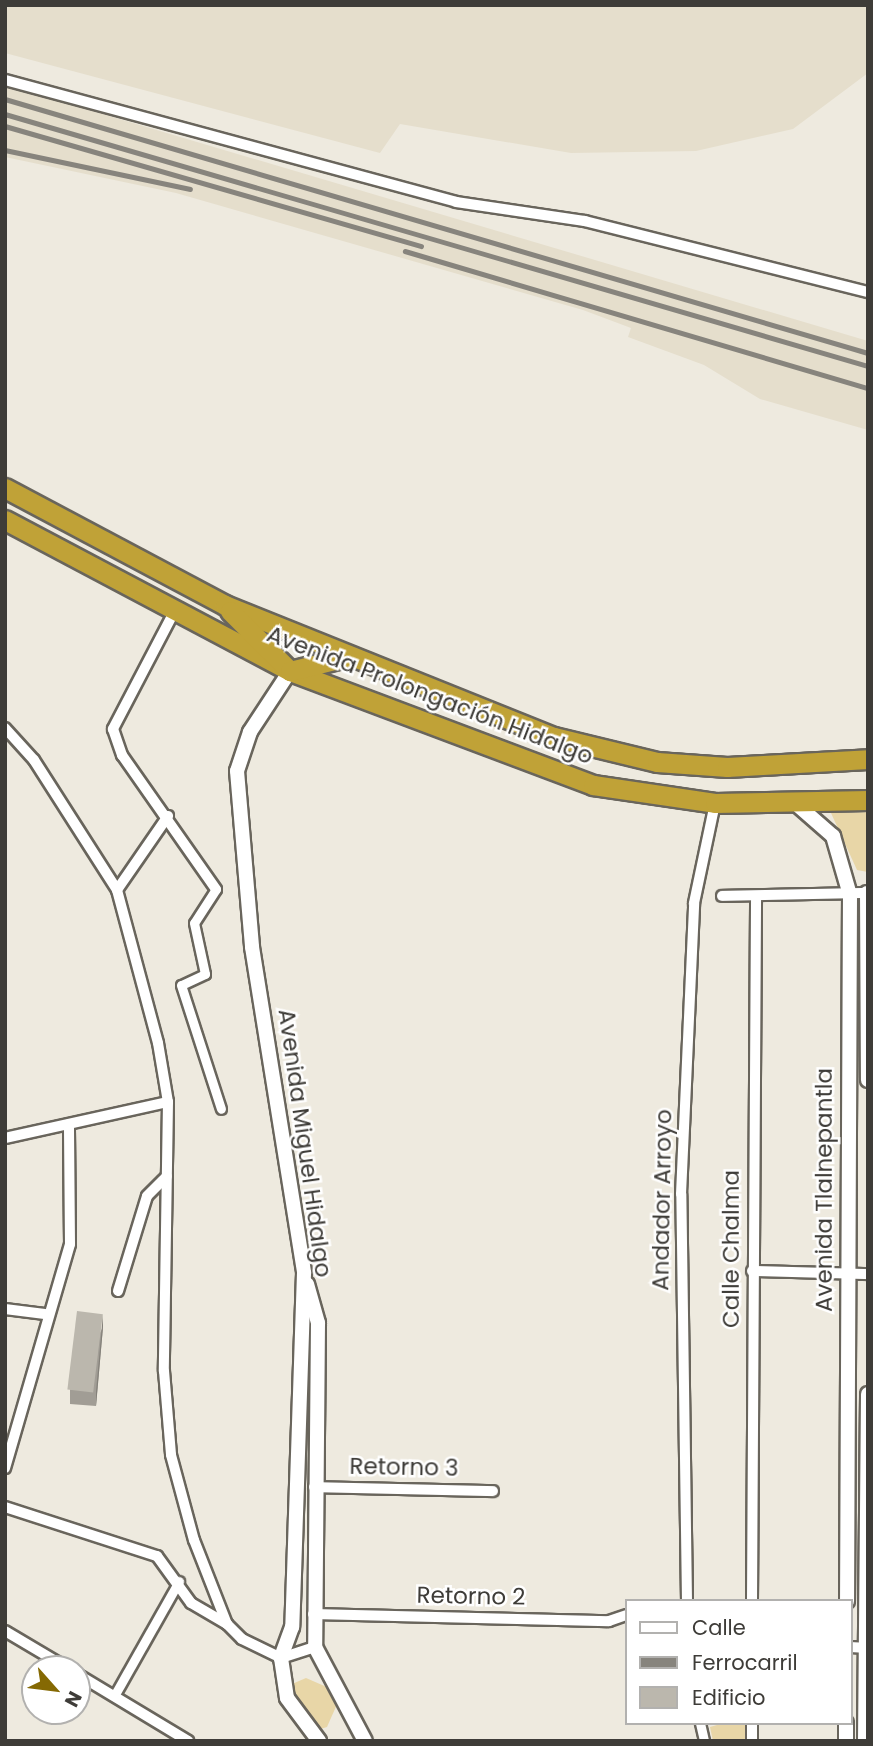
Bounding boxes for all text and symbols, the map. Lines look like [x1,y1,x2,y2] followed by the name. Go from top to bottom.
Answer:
[263,620,597,770] street label: Avenida Prolongación Hidalgo
[272,1007,338,1279] street label: Avenida Miguel Hidalgo
[810,1068,838,1312] street label: Avenida Tlalnepantla
[647,1109,677,1291] street label: Andador Arroyo
[717,1170,745,1328] street label: Calle Chalma
[349,1452,459,1482] street label: Retorno 3
[416,1581,526,1611] street label: Retorno 2
[624,1599,852,1725] legend
[692,1613,746,1642] text: Calle
[692,1648,798,1677] text: Ferrocarril
[21,1655,91,1725] north arrow
[692,1683,766,1712] text: Edificio
[58,1686,88,1712] text: N

